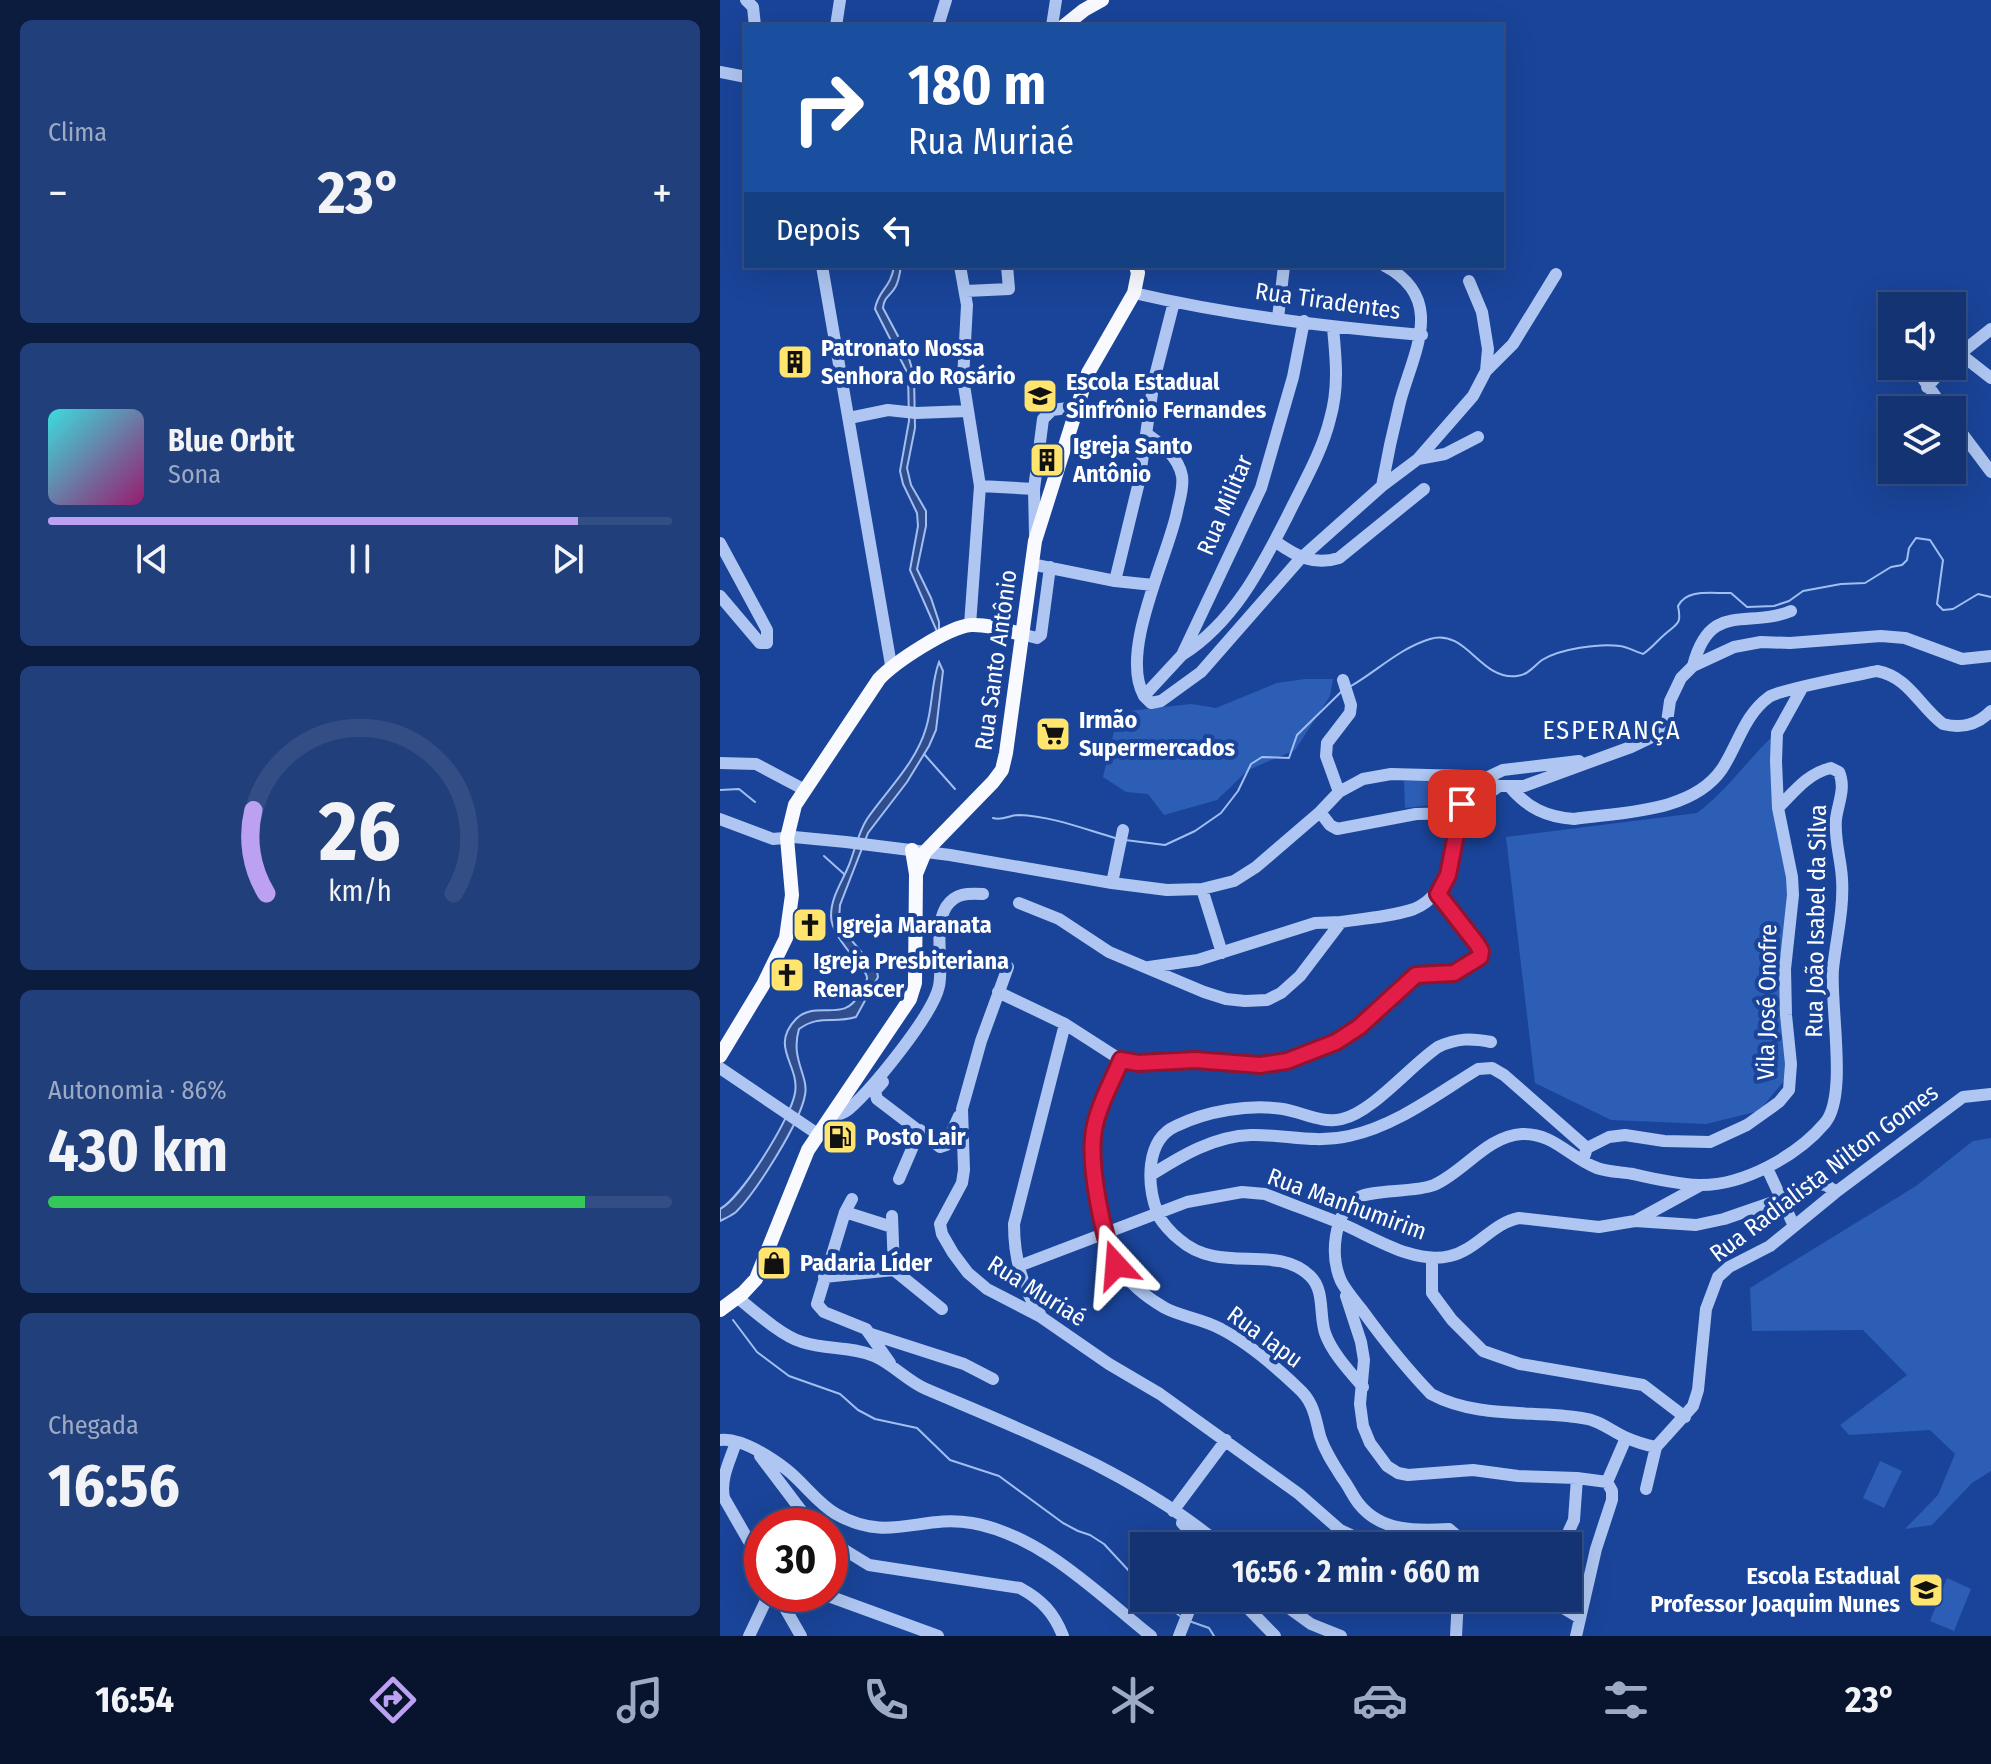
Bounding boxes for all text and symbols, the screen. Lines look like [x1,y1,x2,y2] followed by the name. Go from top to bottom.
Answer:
[908,52,1046,119] text: 180 m
[776,56,880,160] icon: right
[48,117,107,148] text: Clima
[908,120,1074,164] text: Rua Muriaé
[318,157,402,229] text: 23°
[48,167,68,220] text: −
[652,167,672,220] text: +
[876,208,920,252] icon: left
[776,212,860,248] text: Depois
[1253,277,1403,325] street label: Rua Tiradentes
[1878,292,1966,484] map controls
[1878,292,1966,380] button: sound
[821,334,1016,390] place label: Patronato Nossa Senhora do Rosário
[776,343,814,381] building icon: Patronato Nossa Senhora do Rosário
[1066,368,1267,424] place label: Escola Estadual Sinfrônio Fernandes
[1021,377,1059,415] school or university icon: Escola Estadual Sinfrônio Fernandes
[1878,396,1966,484] button: layers
[168,423,294,459] text: Blue Orbit
[1072,432,1193,488] place label: Igreja Santo Antônio
[1028,441,1066,479] building icon: Igreja Santo Antônio
[1191,450,1259,559] street label: Rua Militar
[168,459,221,490] text: Sona
[130,537,174,581] icon: previous
[338,537,382,581] icon: pause
[546,537,590,581] icon: next
[969,568,1023,752] street label: Rua Santo Antônio
[1079,706,1236,762] place label: Irmão Supermercados
[1034,715,1072,753] supermarket icon: Irmão Supermercados
[1542,715,1682,746] district label: ESPERANÇA
[1428,770,1496,838] pin
[318,782,401,882] text: 26
[1440,782,1484,826] icon: arrive
[1800,804,1832,1038] street label: Rua João Isabel da Silva
[328,874,392,909] text: km/h
[791,906,829,944] church icon: Igreja Maranata
[836,911,992,939] place label: Igreja Maranata
[1752,924,1782,1080] street label: Vila José Onofre
[813,947,1009,1003] place label: Igreja Presbiteriana Renascer
[768,956,806,994] church icon: Igreja Presbiteriana Renascer
[48,1075,227,1106] text: Autonomia · 86%
[1705,1078,1943,1268] street label: Rua Radialista Nilton Gomes
[48,1115,228,1187] text: 430 km
[821,1118,859,1156] fuel station icon: Posto Lair
[866,1123,966,1151] place label: Posto Lair
[1264,1162,1430,1246] street label: Rua Manhumirim
[1074,1223,1158,1307] position arrow
[755,1244,793,1282] shop icon: Padaria Líder
[800,1249,932,1277] place label: Padaria Líder
[983,1250,1091,1332] street label: Rua Muriaé
[1222,1300,1308,1374] street label: Rua Iapu
[48,1410,139,1441] text: Chegada
[48,1450,180,1522] text: 16:56
[744,1508,848,1612] speed limit sign: 30
[1232,1554,1480,1590] text: 16:56 · 2 min · 660 m
[1651,1562,1900,1618] place label: Escola Estadual Professor Joaquim Nunes
[1907,1571,1945,1609] school or university icon: Escola Estadual Professor Joaquim Nunes
[365,1672,421,1728] icon: directions
[612,1672,668,1728] icon: music
[858,1672,914,1728] icon: phone
[1105,1672,1161,1728] icon: climate
[1352,1672,1408,1728] icon: car
[1598,1672,1654,1728] icon: filters
[95,1678,174,1722] text: 16:54
[1845,1678,1896,1722] text: 23°

